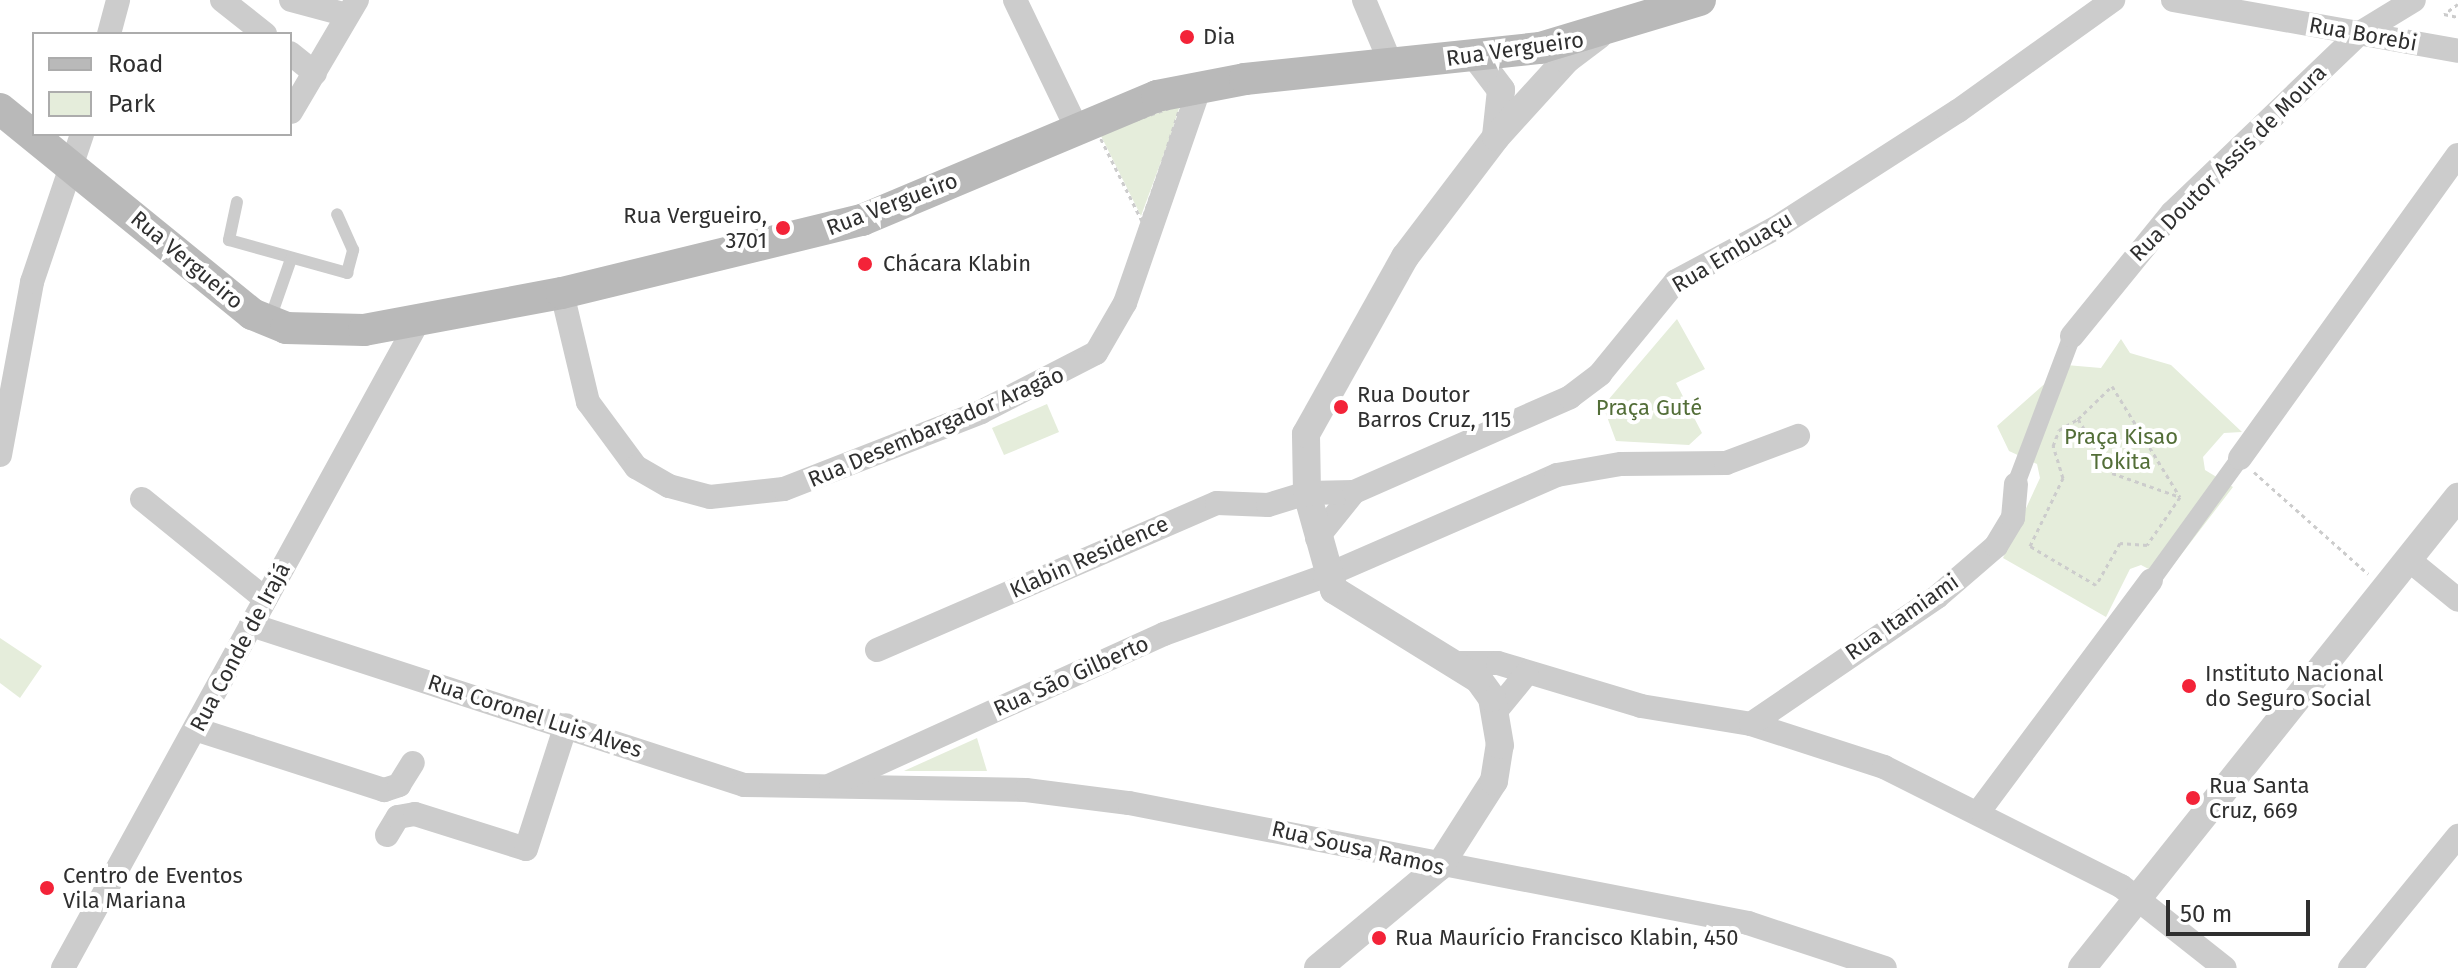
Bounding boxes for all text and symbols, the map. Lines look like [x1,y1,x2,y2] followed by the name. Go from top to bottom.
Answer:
[2307,12,2419,56] street label: Rua Borebi
[1203,24,1235,50] place label: Dia
[1445,26,1585,72] street label: Rua Vergueiro
[1178,28,1196,46] marker: Dia
[32,32,292,136] legend
[108,50,163,78] text: Road
[2124,59,2332,267] street label: Rua Doutor Assis de Moura
[108,90,155,118] text: Park
[823,167,961,241] street label: Rua Vergueiro
[623,202,767,254] place label: Rua Vergueiro, 3701
[125,205,249,315] street label: Rua Vergueiro
[1667,206,1797,298] street label: Rua Embuaçu
[774,219,792,237] marker: Rua Vergueiro, 3701
[883,251,1031,277] place label: Chácara Klabin
[854,253,876,275] marker: Chácara Klabin
[804,361,1068,493] street label: Rua Desembargador Aragão
[1357,381,1511,432] place label: Rua Doutor Barros Cruz, 115
[1596,395,1702,421] park label: Praça Guté
[1332,398,1350,416] marker: Rua Doutor Barros Cruz, 115
[2064,423,2178,474] park label: Praça Kisao Tokita
[1006,510,1172,604] street label: Klabin Residence
[184,558,296,736] street label: Rua Conde de Irajá
[1840,568,1964,666] street label: Rua Itamiami
[989,630,1153,722] street label: Rua São Gilberto
[2205,660,2383,712] place label: Instituto Nacional do Seguro Social
[424,669,646,763] street label: Rua Coronel Luis Alves
[2180,677,2198,695] marker: Instituto Nacional do Seguro Social
[2209,772,2310,824] place label: Rua Santa Cruz, 669
[2184,789,2202,807] marker: Rua Santa Cruz, 669
[1269,815,1447,881] street label: Rua Sousa Ramos
[63,862,243,914] place label: Centro de Eventos Vila Mariana
[38,879,56,897] marker: Centro de Eventos Vila Mariana
[2170,884,2314,934] scale bar
[2180,900,2232,928] text: 50 m
[1395,925,1739,951] place label: Rua Maurício Francisco Klabin, 450
[1370,929,1388,947] marker: Rua Maurício Francisco Klabin, 450

